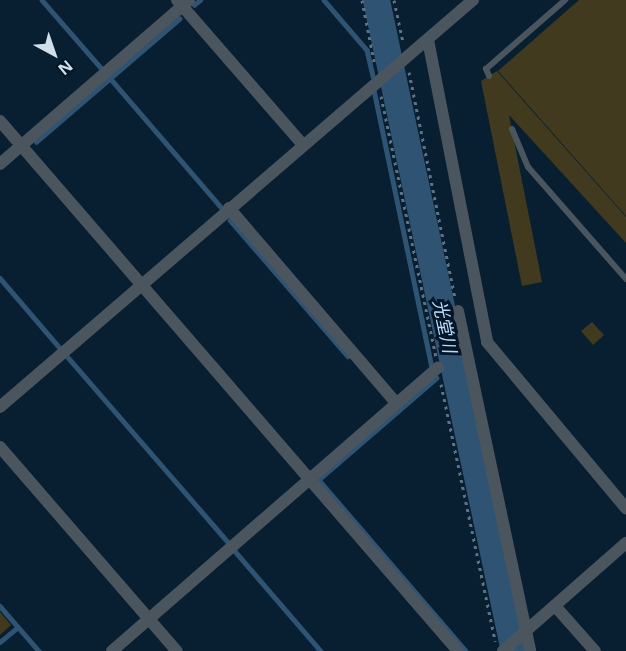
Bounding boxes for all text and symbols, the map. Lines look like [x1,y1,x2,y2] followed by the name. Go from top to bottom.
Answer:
[24,24,84,84] north arrow
[54,55,78,80] text: N
[429,297,461,355] water label: 光堂川

